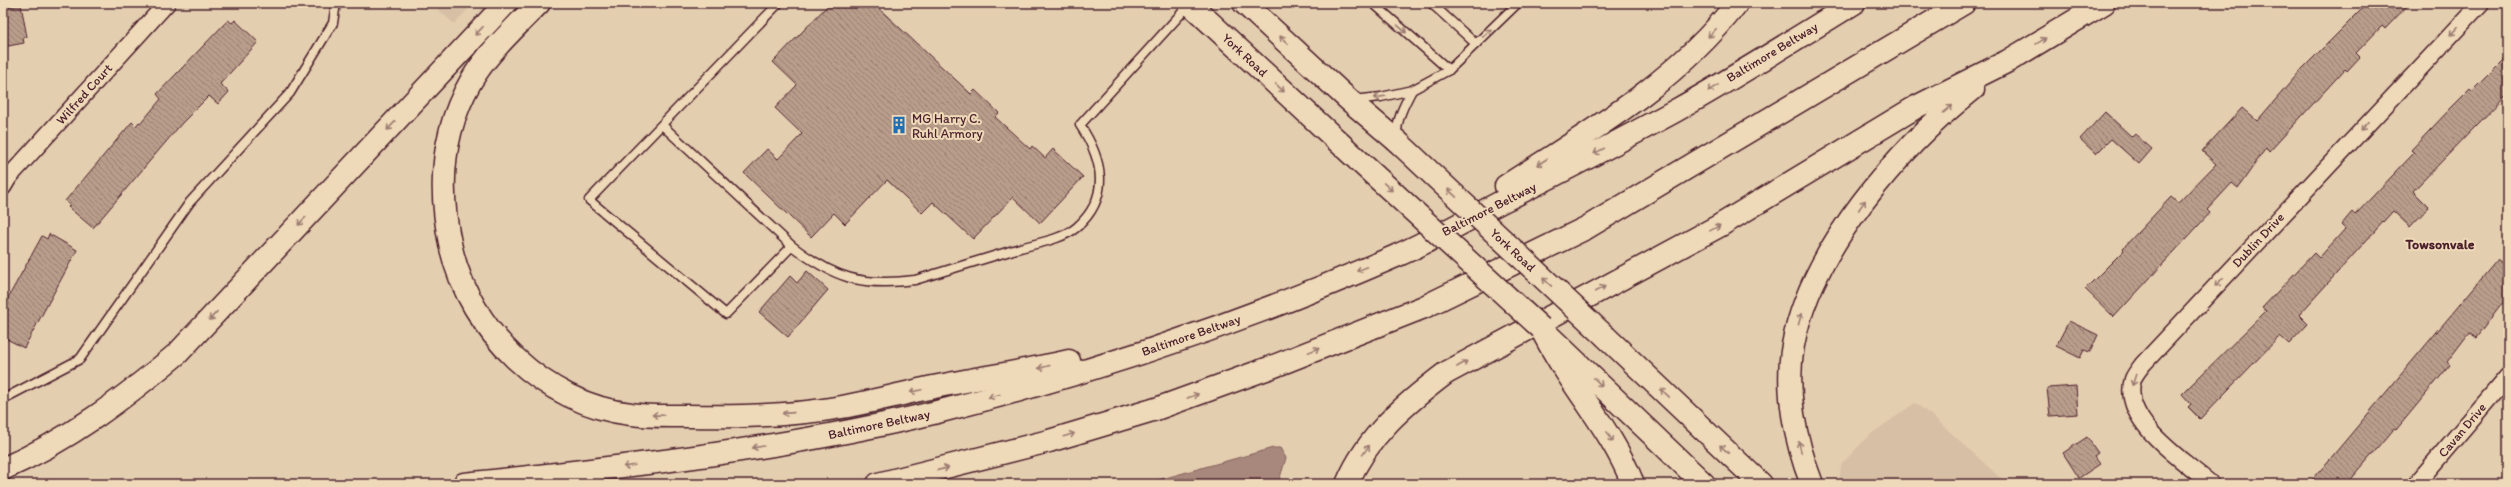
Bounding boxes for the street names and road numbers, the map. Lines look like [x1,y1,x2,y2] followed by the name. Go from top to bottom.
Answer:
[1724,19,1820,85] street label: Baltimore Beltway
[1219,30,1271,80] street label: York Road
[53,61,115,127] street label: Wilfred Court
[1439,179,1539,239] street label: Baltimore Beltway
[2229,210,2287,270] street label: Dublin Drive
[1487,225,1539,275] street label: York Road
[1140,311,1242,359] street label: Baltimore Beltway
[2435,400,2489,460] street label: Cavan Drive
[827,406,931,442] street label: Baltimore Beltway

